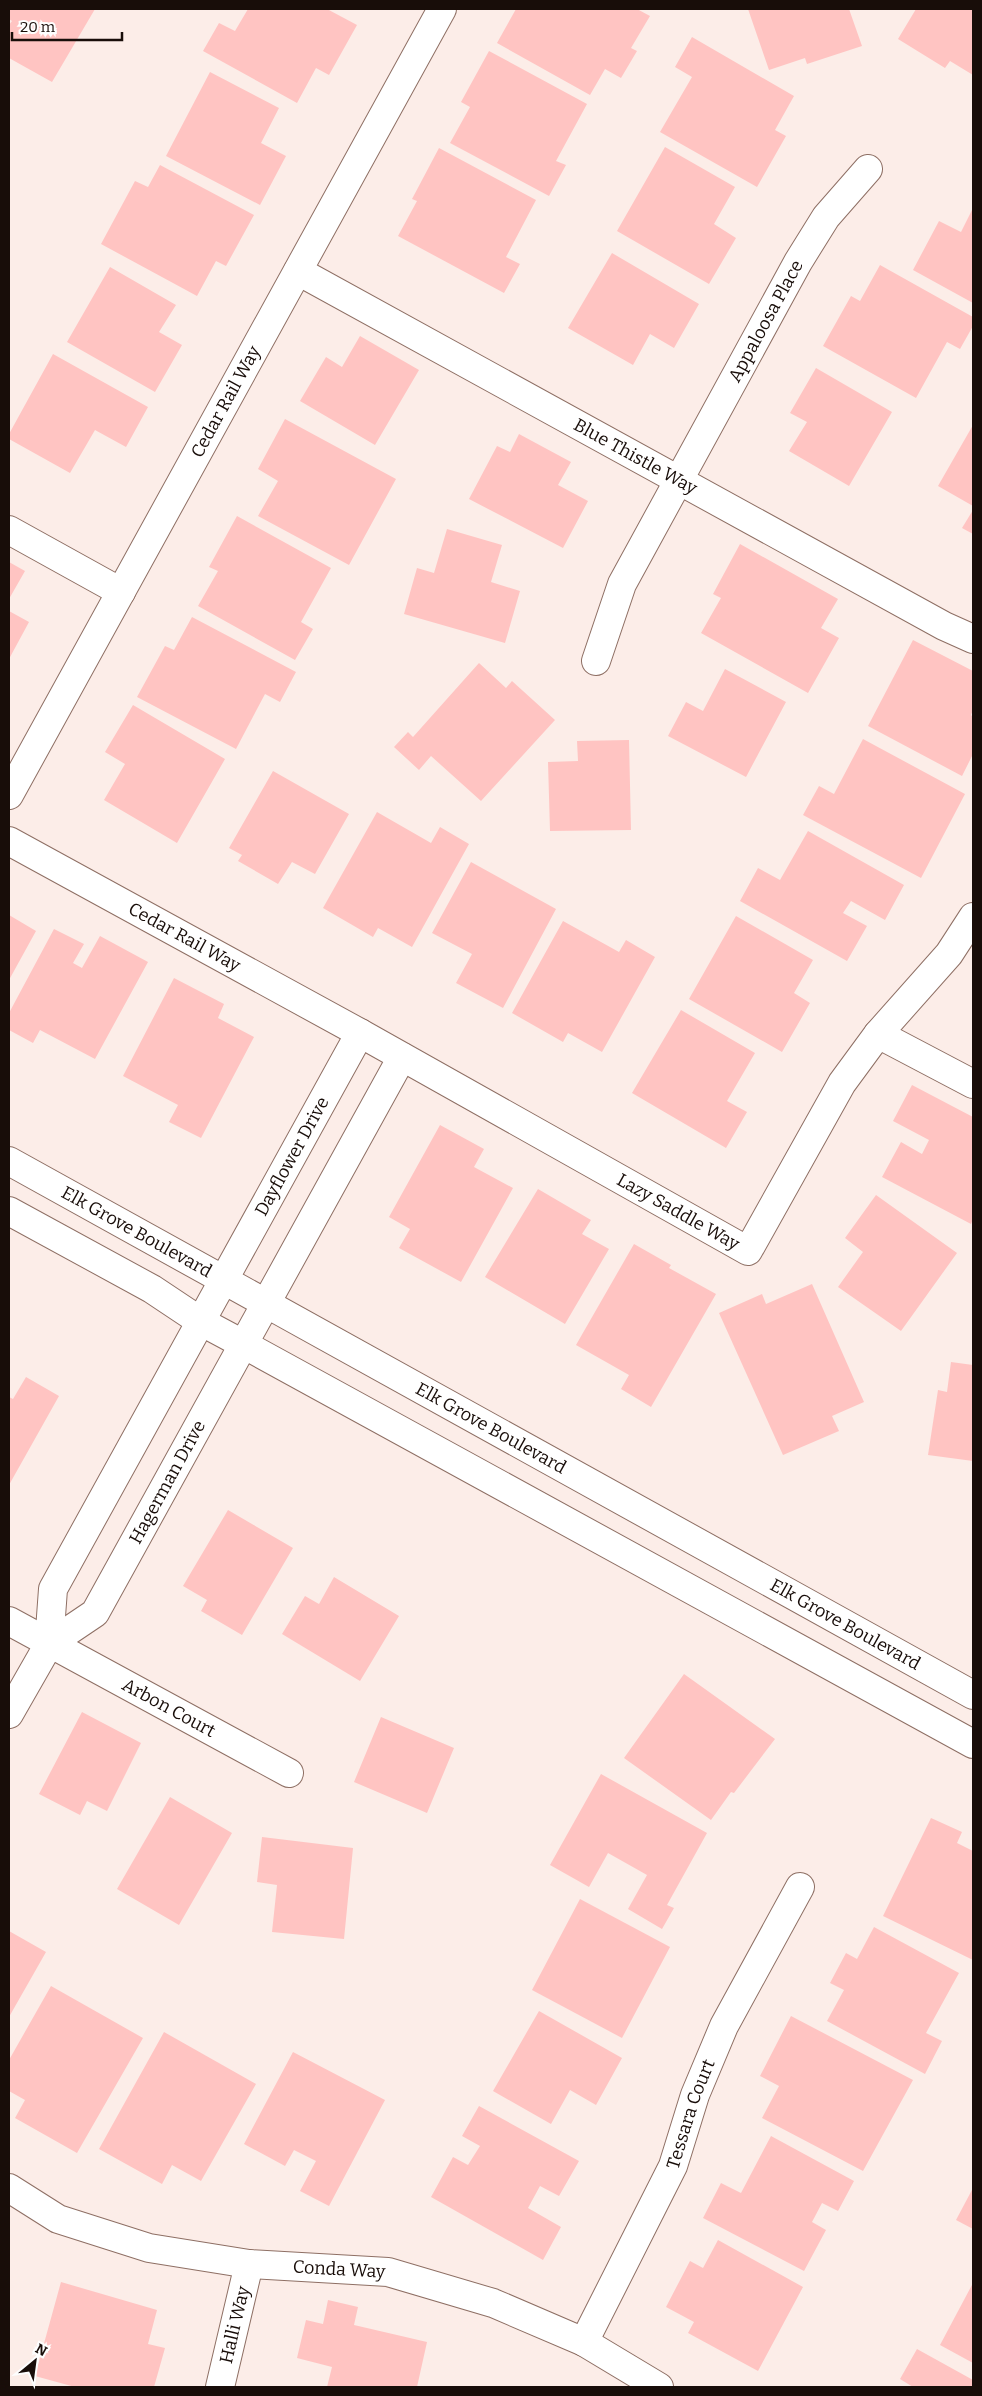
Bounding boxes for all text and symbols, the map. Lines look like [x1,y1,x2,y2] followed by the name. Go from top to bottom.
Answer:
[12,10,122,42] scale bar
[20,18,56,36] text: 20 m
[724,256,808,386] street label: Appaloosa Place
[186,342,265,461] street label: Cedar Rail Way
[570,414,701,499] street label: Blue Thistle Way
[125,898,245,977] street label: Cedar Rail Way
[250,1093,334,1220] street label: Dayflower Drive
[613,1169,744,1255] street label: Lazy Saddle Way
[58,1181,216,1282] street label: Elk Grove Boulevard
[412,1378,570,1479] street label: Elk Grove Boulevard
[124,1416,210,1548] street label: Hagerman Drive
[766,1574,925,1675] street label: Elk Grove Boulevard
[118,1674,220,1742] street label: Arbon Court
[662,2056,720,2172] street label: Tessara Court
[292,2256,386,2283] street label: Conda Way
[215,2283,255,2366] street label: Halli Way
[10,2336,60,2386] north arrow
[32,2340,50,2360] text: N

